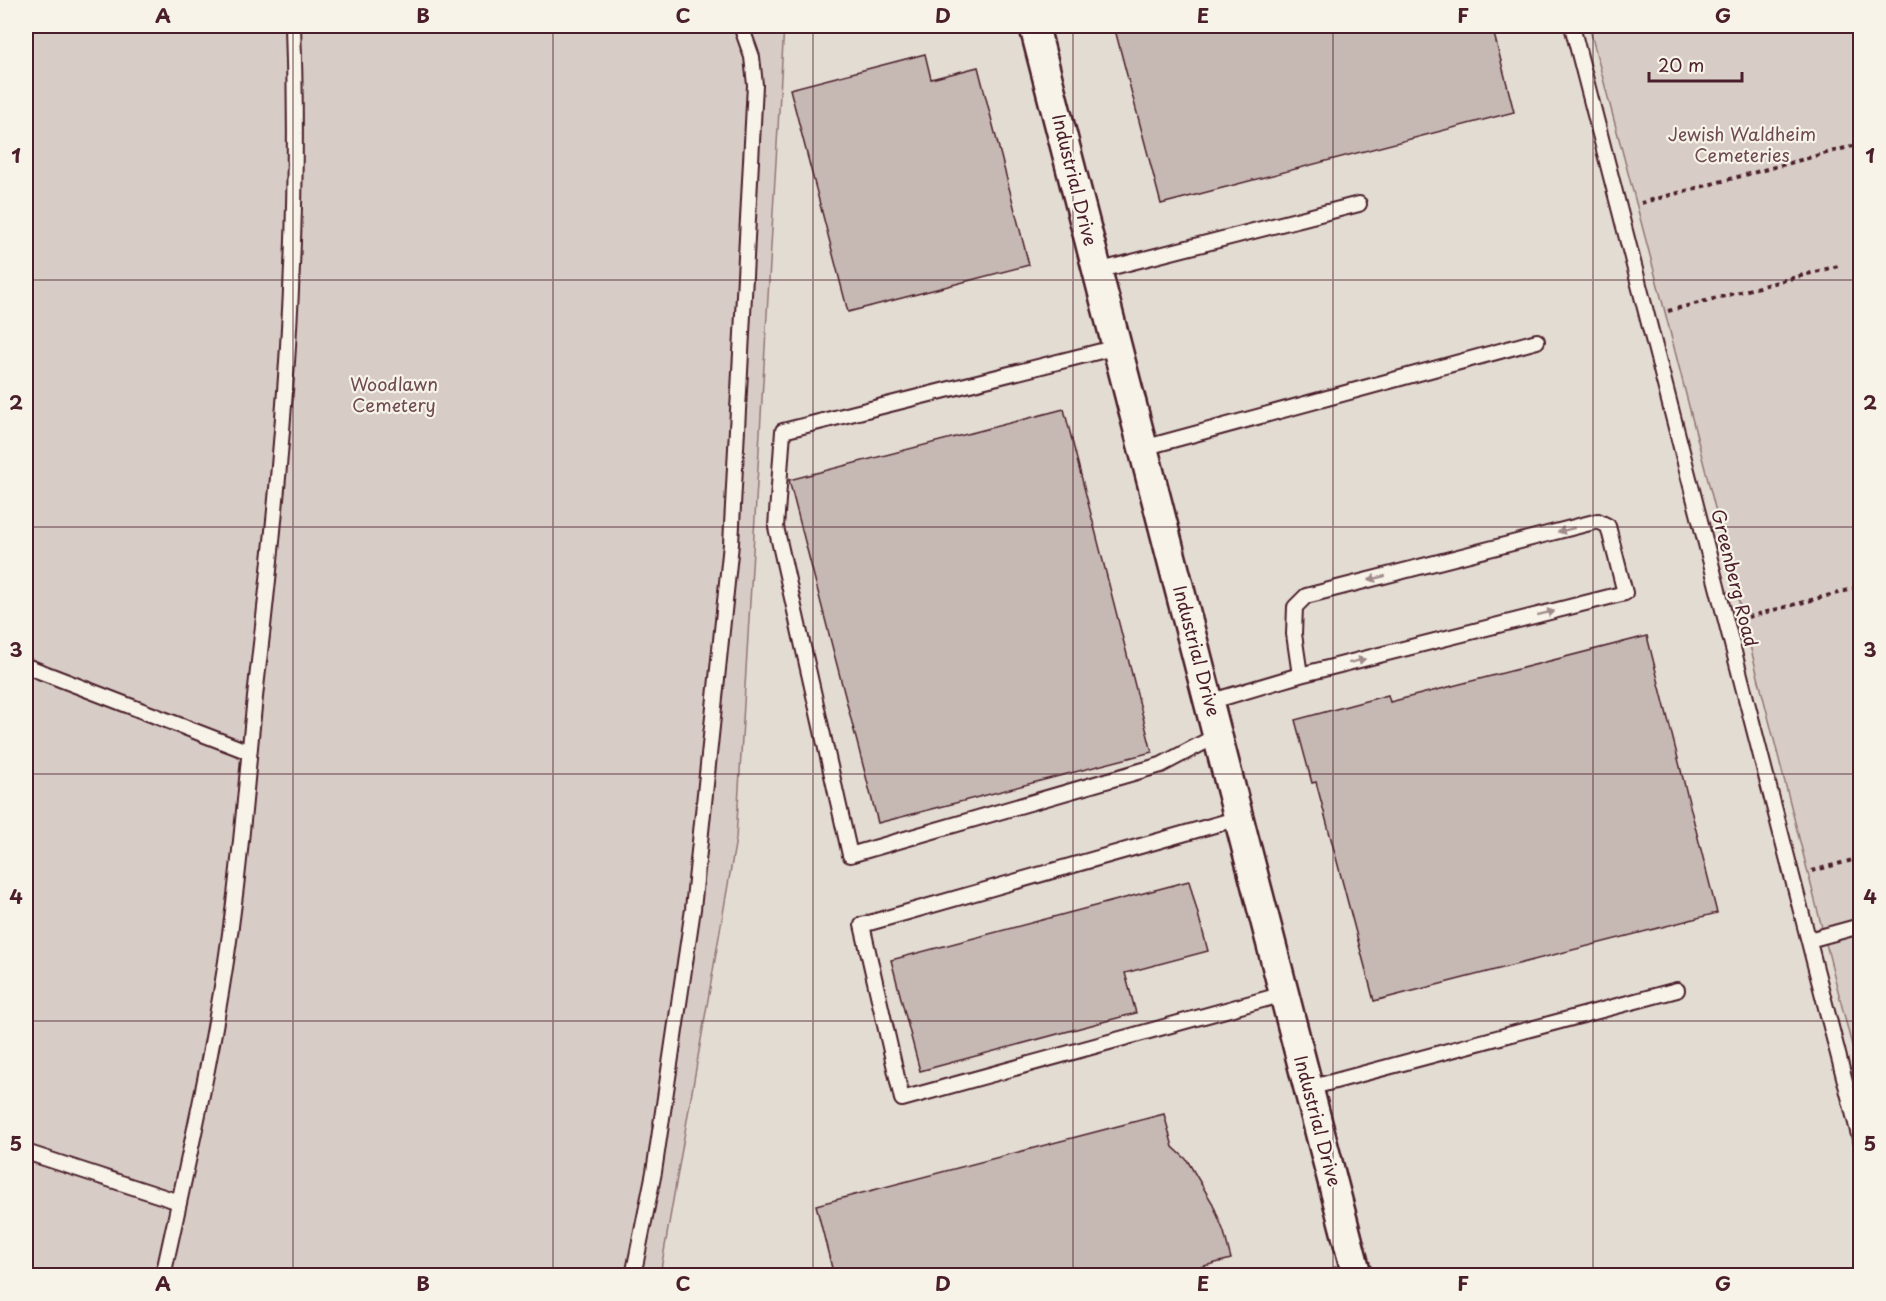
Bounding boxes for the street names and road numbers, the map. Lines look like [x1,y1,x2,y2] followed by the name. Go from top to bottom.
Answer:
[1046,111,1105,248] street label: Industrial Drive
[1705,506,1766,649] street label: Greenberg Road
[1167,582,1228,719] street label: Industrial Drive
[1288,1052,1349,1189] street label: Industrial Drive

